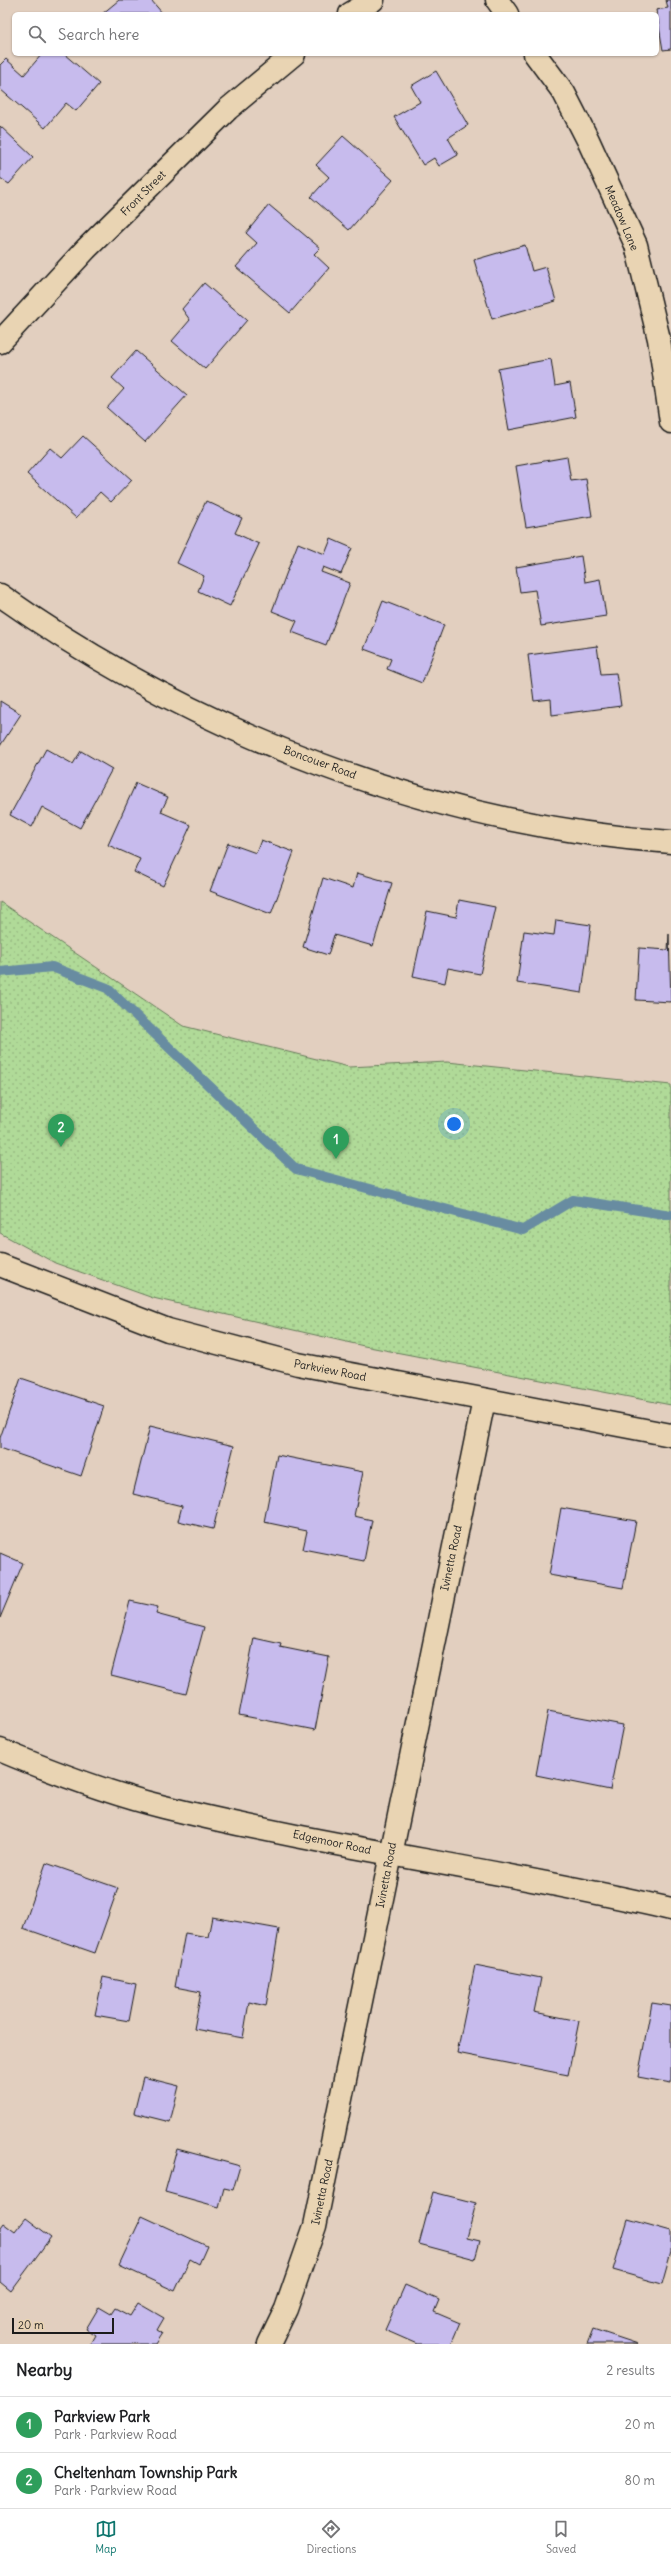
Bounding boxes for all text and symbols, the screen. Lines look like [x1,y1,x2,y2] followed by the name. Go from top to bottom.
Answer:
[12,12,659,56] search box
[26,23,48,45] icon: search
[58,25,139,44] text: Search here
[117,167,169,219] street label: Front Street
[602,183,642,253] street label: Meadow Lane
[282,742,359,782] street label: Boncouer Road
[48,1114,74,1147] pin: 2
[444,1114,464,1134] your location
[323,1126,349,1159] pin: 1
[293,1356,368,1384] street label: Parkview Road
[437,1523,465,1592] street label: Ivinetta Road
[292,1827,373,1857] street label: Edgemoor Road
[373,1840,399,1909] street label: Ivinetta Road
[308,2157,336,2226] street label: Ivinetta Road
[12,2316,114,2335] scale bar
[18,2318,44,2332] text: 20 m
[16,2359,72,2381] text: Nearby
[606,2362,655,2379] text: 2 results
[54,2407,150,2426] text: Parkview Park
[26,2416,32,2433] text: 1
[625,2416,655,2433] text: 20 m
[54,2426,177,2443] text: Park · Parkview Road
[54,2463,237,2482] text: Cheltenham Township Park
[25,2472,33,2489] text: 2
[624,2472,655,2489] text: 80 m
[54,2482,177,2499] text: Park · Parkview Road
[95,2518,117,2556] tab: Map
[307,2518,356,2556] tab: Directions
[546,2518,576,2556] tab: Saved

